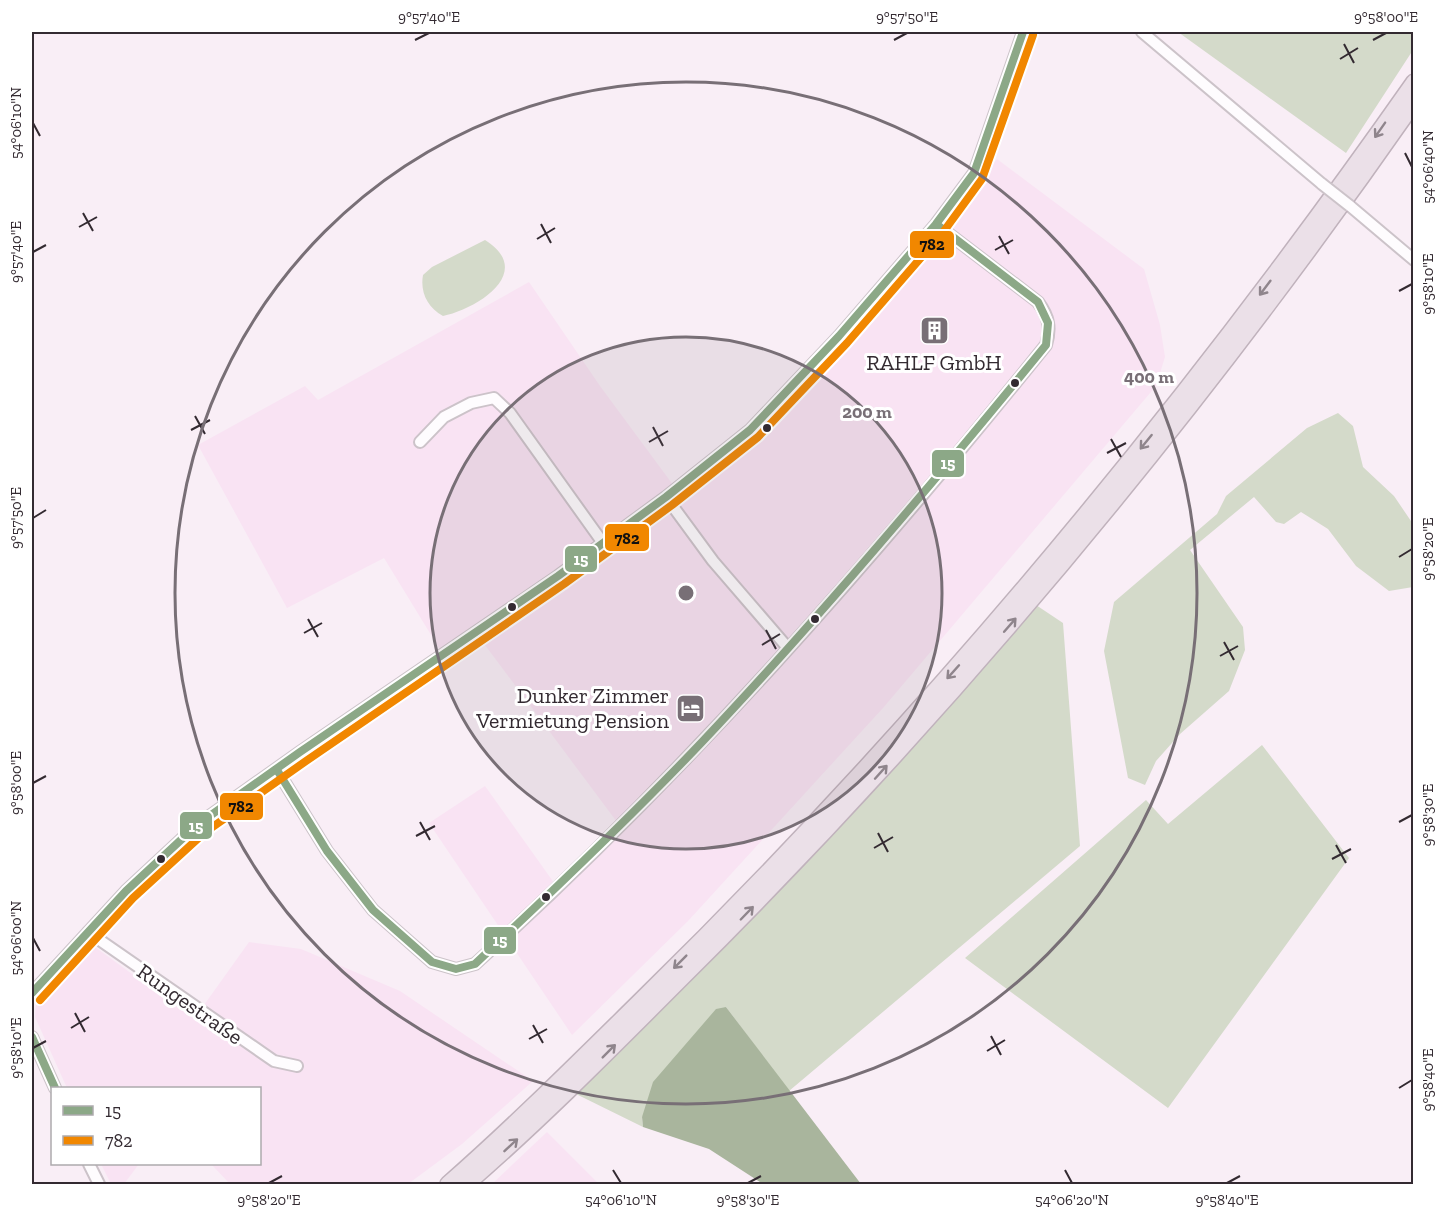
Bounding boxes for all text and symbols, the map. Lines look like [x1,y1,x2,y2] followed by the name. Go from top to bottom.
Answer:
[398,8,460,26] text: 9°57'40"E
[876,8,938,26] text: 9°57'50"E
[1354,8,1418,26] text: 9°58'00"E
[7,87,25,159] text: 54°06'10"N
[1374,121,1386,137] one-way arrow
[1419,130,1437,204] text: 54°06'40"N
[7,221,25,283] text: 9°57'40"E
[909,230,955,259] line badge: 782
[919,235,945,254] text: 782
[1419,253,1437,315] text: 9°58'10"E
[1259,279,1272,295] one-way arrow
[918,314,950,346] building icon: RAHLF GmbH
[866,349,1002,376] place label: RAHLF GmbH
[1124,366,1174,388] text: 400 m
[1009,377,1021,389] unlabelled marker
[842,401,892,423] text: 200 m
[761,422,773,434] unlabelled marker
[1139,434,1152,450] one-way arrow
[931,449,965,478] line badge: 15
[941,454,955,473] text: 15
[7,487,25,549] text: 9°57'50"E
[1419,517,1437,581] text: 9°58'20"E
[604,523,650,552] line badge: 782
[614,529,640,548] text: 782
[564,545,598,573] line badge: 15
[574,550,588,569] text: 15
[676,583,696,603] centre of rings
[506,601,518,613] unlabelled marker
[809,613,821,625] unlabelled marker
[1003,618,1017,633] one-way arrow
[946,664,960,679] one-way arrow
[475,682,669,734] place label: Dunker Zimmer Vermietung Pension
[674,692,706,724] hotel icon: Dunker Zimmer Vermietung Pension
[7,751,25,815] text: 9°58'00"E
[874,764,888,779] one-way arrow
[1419,783,1437,846] text: 9°58'30"E
[219,792,264,821] line badge: 782
[228,797,254,816] text: 782
[179,811,213,840] line badge: 15
[189,817,203,836] text: 15
[155,853,167,865] unlabelled marker
[540,891,552,903] unlabelled marker
[7,901,25,975] text: 54°06'00"N
[740,906,754,921] one-way arrow
[483,926,517,955] line badge: 15
[493,931,507,950] text: 15
[673,954,688,969] one-way arrow
[132,958,248,1050] street label: Rungestraße
[7,1017,25,1079] text: 9°58'10"E
[601,1043,616,1058] one-way arrow
[1419,1048,1437,1112] text: 9°58'40"E
[51,1087,261,1165] legend
[105,1100,121,1122] text: 15
[105,1130,132,1152] text: 782
[503,1138,518,1152] one-way arrow
[237,1191,301,1209] text: 9°58'20"E
[585,1191,657,1209] text: 54°06'10"N
[717,1191,780,1209] text: 9°58'30"E
[1035,1191,1109,1209] text: 54°06'20"N
[1195,1191,1259,1209] text: 9°58'40"E

